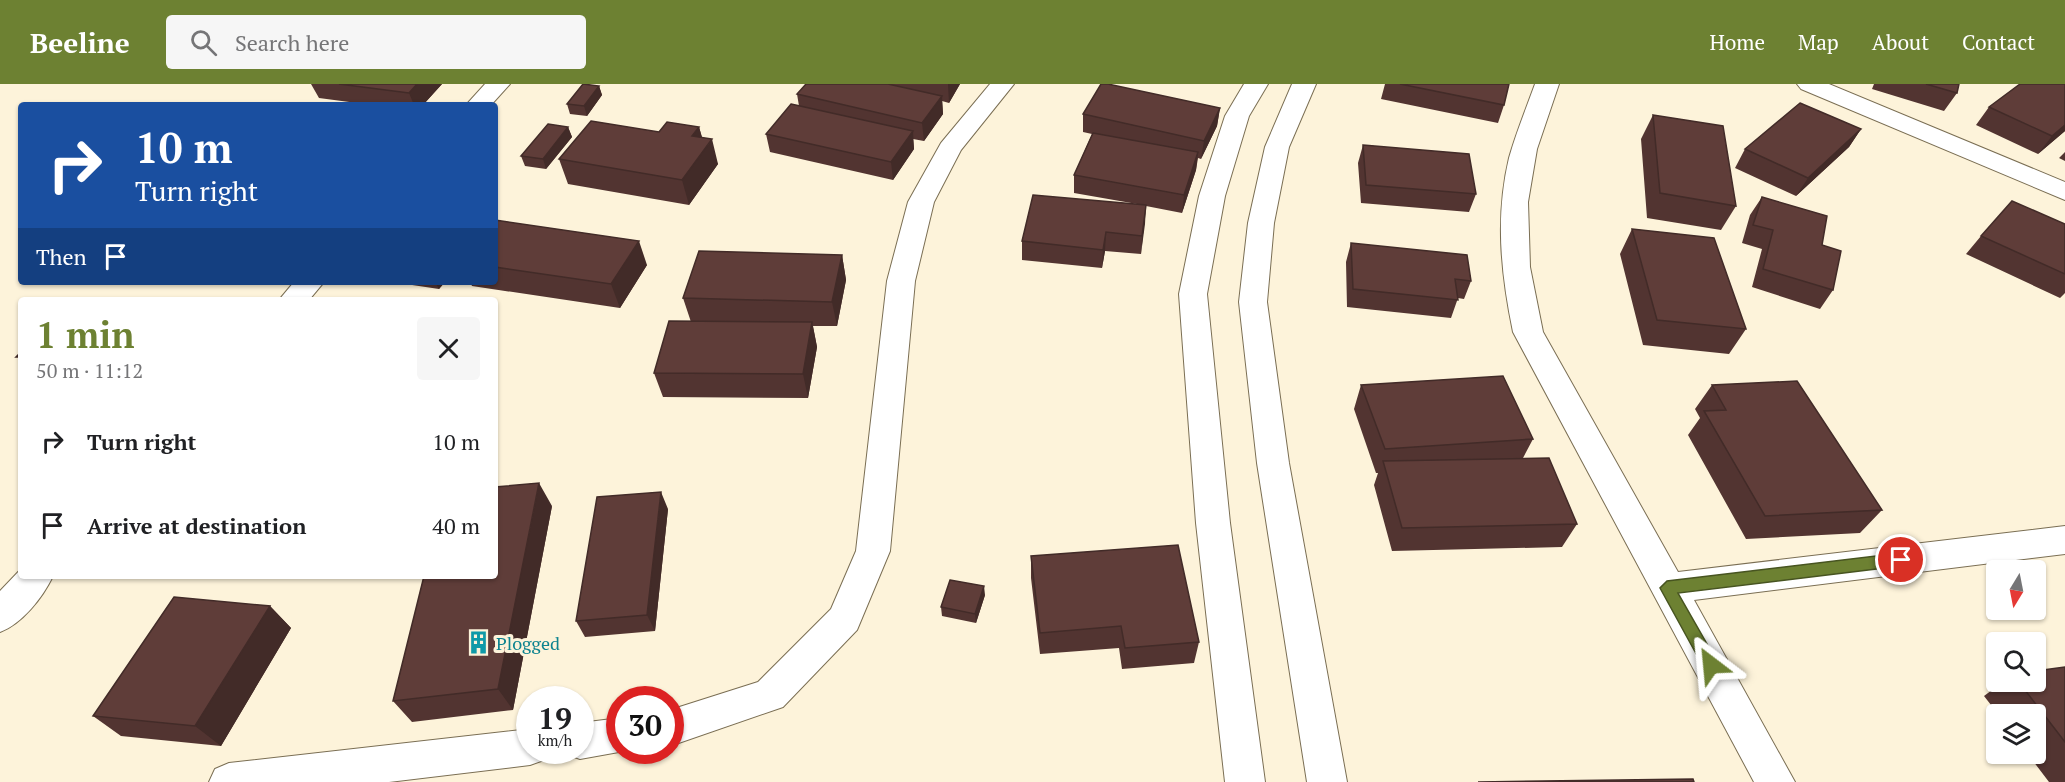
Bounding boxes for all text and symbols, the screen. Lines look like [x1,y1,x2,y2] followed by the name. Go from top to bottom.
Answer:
[166,15,586,69] search box
[30,24,130,61] text: Beeline
[187,26,220,59] icon: search
[235,28,349,57] text: Search here
[1709,28,1765,56] text: Home
[1798,28,1839,56] text: Map
[1872,28,1929,56] text: About
[1962,28,2035,56] text: Contact
[135,119,233,175] text: 10 m
[36,126,114,204] icon: right
[135,173,258,209] text: Turn right
[99,240,132,273] icon: arrive
[36,242,87,271] text: Then
[36,311,134,358] text: 1 min
[417,317,480,380] button: close
[36,357,143,384] text: 50 m · 11:12
[36,425,69,458] icon: right
[87,427,196,456] text: Turn right
[432,427,480,456] text: 10 m
[36,509,69,542] icon: arrive
[87,511,306,540] text: Arrive at destination
[432,511,480,540] text: 40 m
[1875,534,1926,585] pin
[1884,543,1917,576] icon: arrive
[1986,560,2046,620] north arrow
[1986,560,2046,764] map controls
[465,630,491,656] building icon: Plogged
[496,631,560,655] place label: Plogged
[1986,632,2046,692] button: search
[1679,633,1743,697] position arrow
[606,686,684,764] speed limit sign: 30
[538,698,572,738] text: 19
[1986,704,2046,764] button: layers
[538,730,572,750] text: km/h

